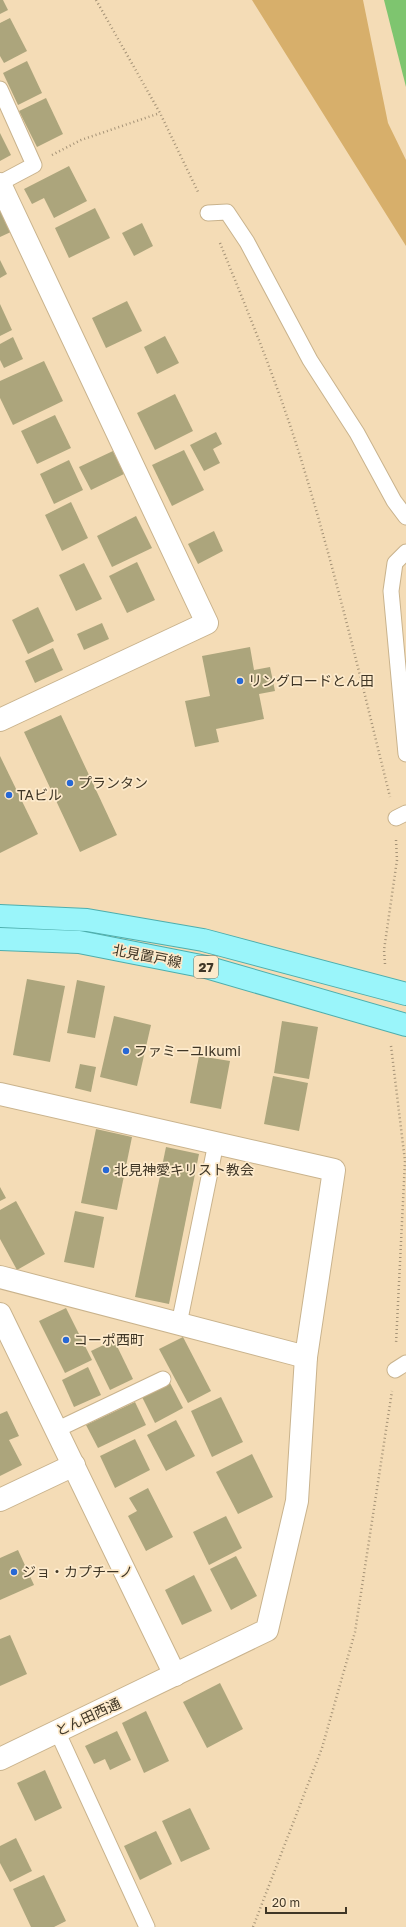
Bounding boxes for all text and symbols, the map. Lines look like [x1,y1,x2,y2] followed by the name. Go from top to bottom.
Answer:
[248,672,374,689] place label: リングロードとん田
[235,676,245,686] marker: リングロードとん田
[78,774,148,791] place label: プランタン
[65,778,75,788] marker: プランタン
[17,786,62,803] place label: TAビル
[4,790,14,800] marker: TAビル
[111,940,183,971] street label: 北見置戸線
[194,956,218,978] road number: 27
[134,1042,241,1059] place label: ファミーユIkumi
[121,1046,131,1056] marker: ファミーユIkumi
[114,1161,254,1178] place label: 北見神愛キリスト教会
[101,1165,111,1175] marker: 北見神愛キリスト教会
[74,1331,144,1348] place label: コーポ西町
[61,1335,71,1345] marker: コーポ西町
[22,1563,133,1580] place label: ジョ・カプチーノ
[9,1567,19,1577] marker: ジョ・カプチーノ
[52,1694,123,1739] street label: とん田西通
[266,1889,346,1915] scale bar
[272,1895,300,1910] text: 20 m

